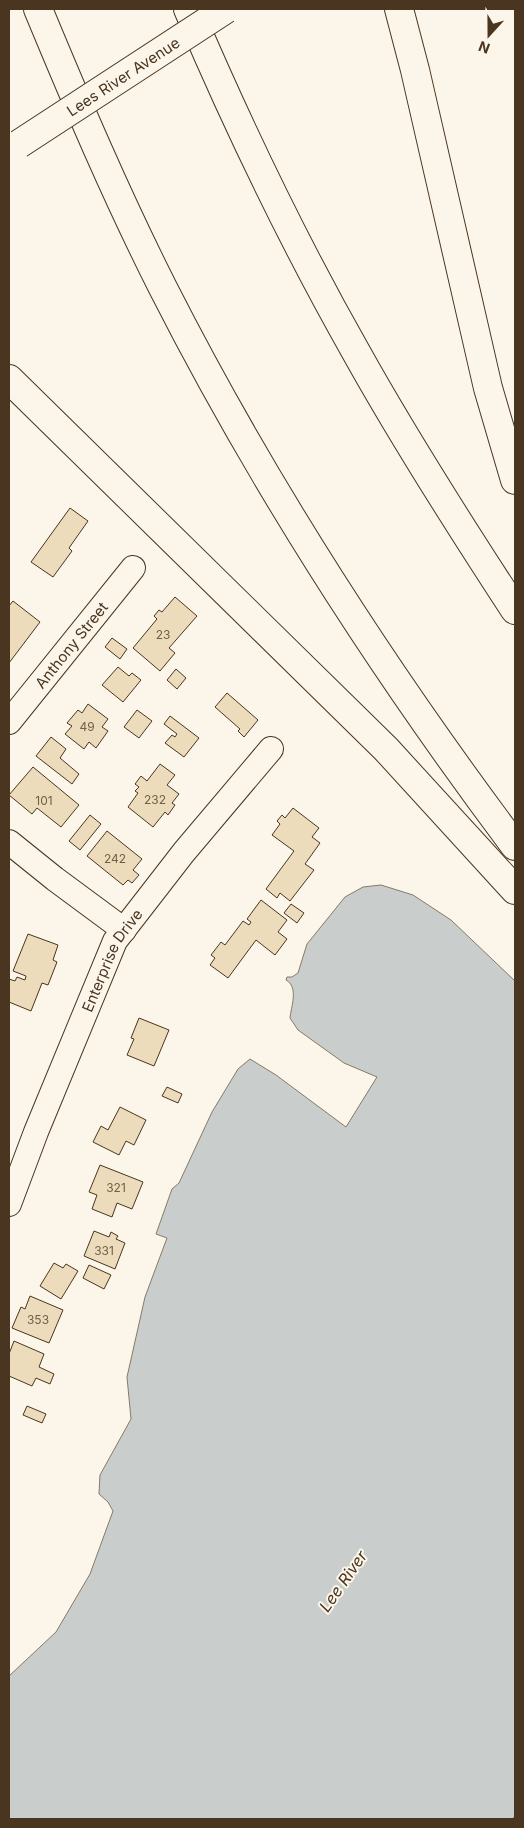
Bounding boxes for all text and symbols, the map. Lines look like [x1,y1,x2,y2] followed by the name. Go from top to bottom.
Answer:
[464,10,514,60] north arrow
[63,33,183,120] street label: Lees River Avenue
[476,38,492,57] text: N
[31,598,112,692] street label: Anthony Street
[156,627,170,642] house number: 23
[79,719,95,734] house number: 49
[144,792,166,807] house number: 232
[35,793,53,808] house number: 101
[104,851,126,866] house number: 242
[77,905,146,1015] street label: Enterprise Drive
[106,1180,126,1195] house number: 321
[94,1243,114,1258] house number: 331
[27,1312,49,1327] house number: 353
[315,1546,372,1615] water label: Lee River

